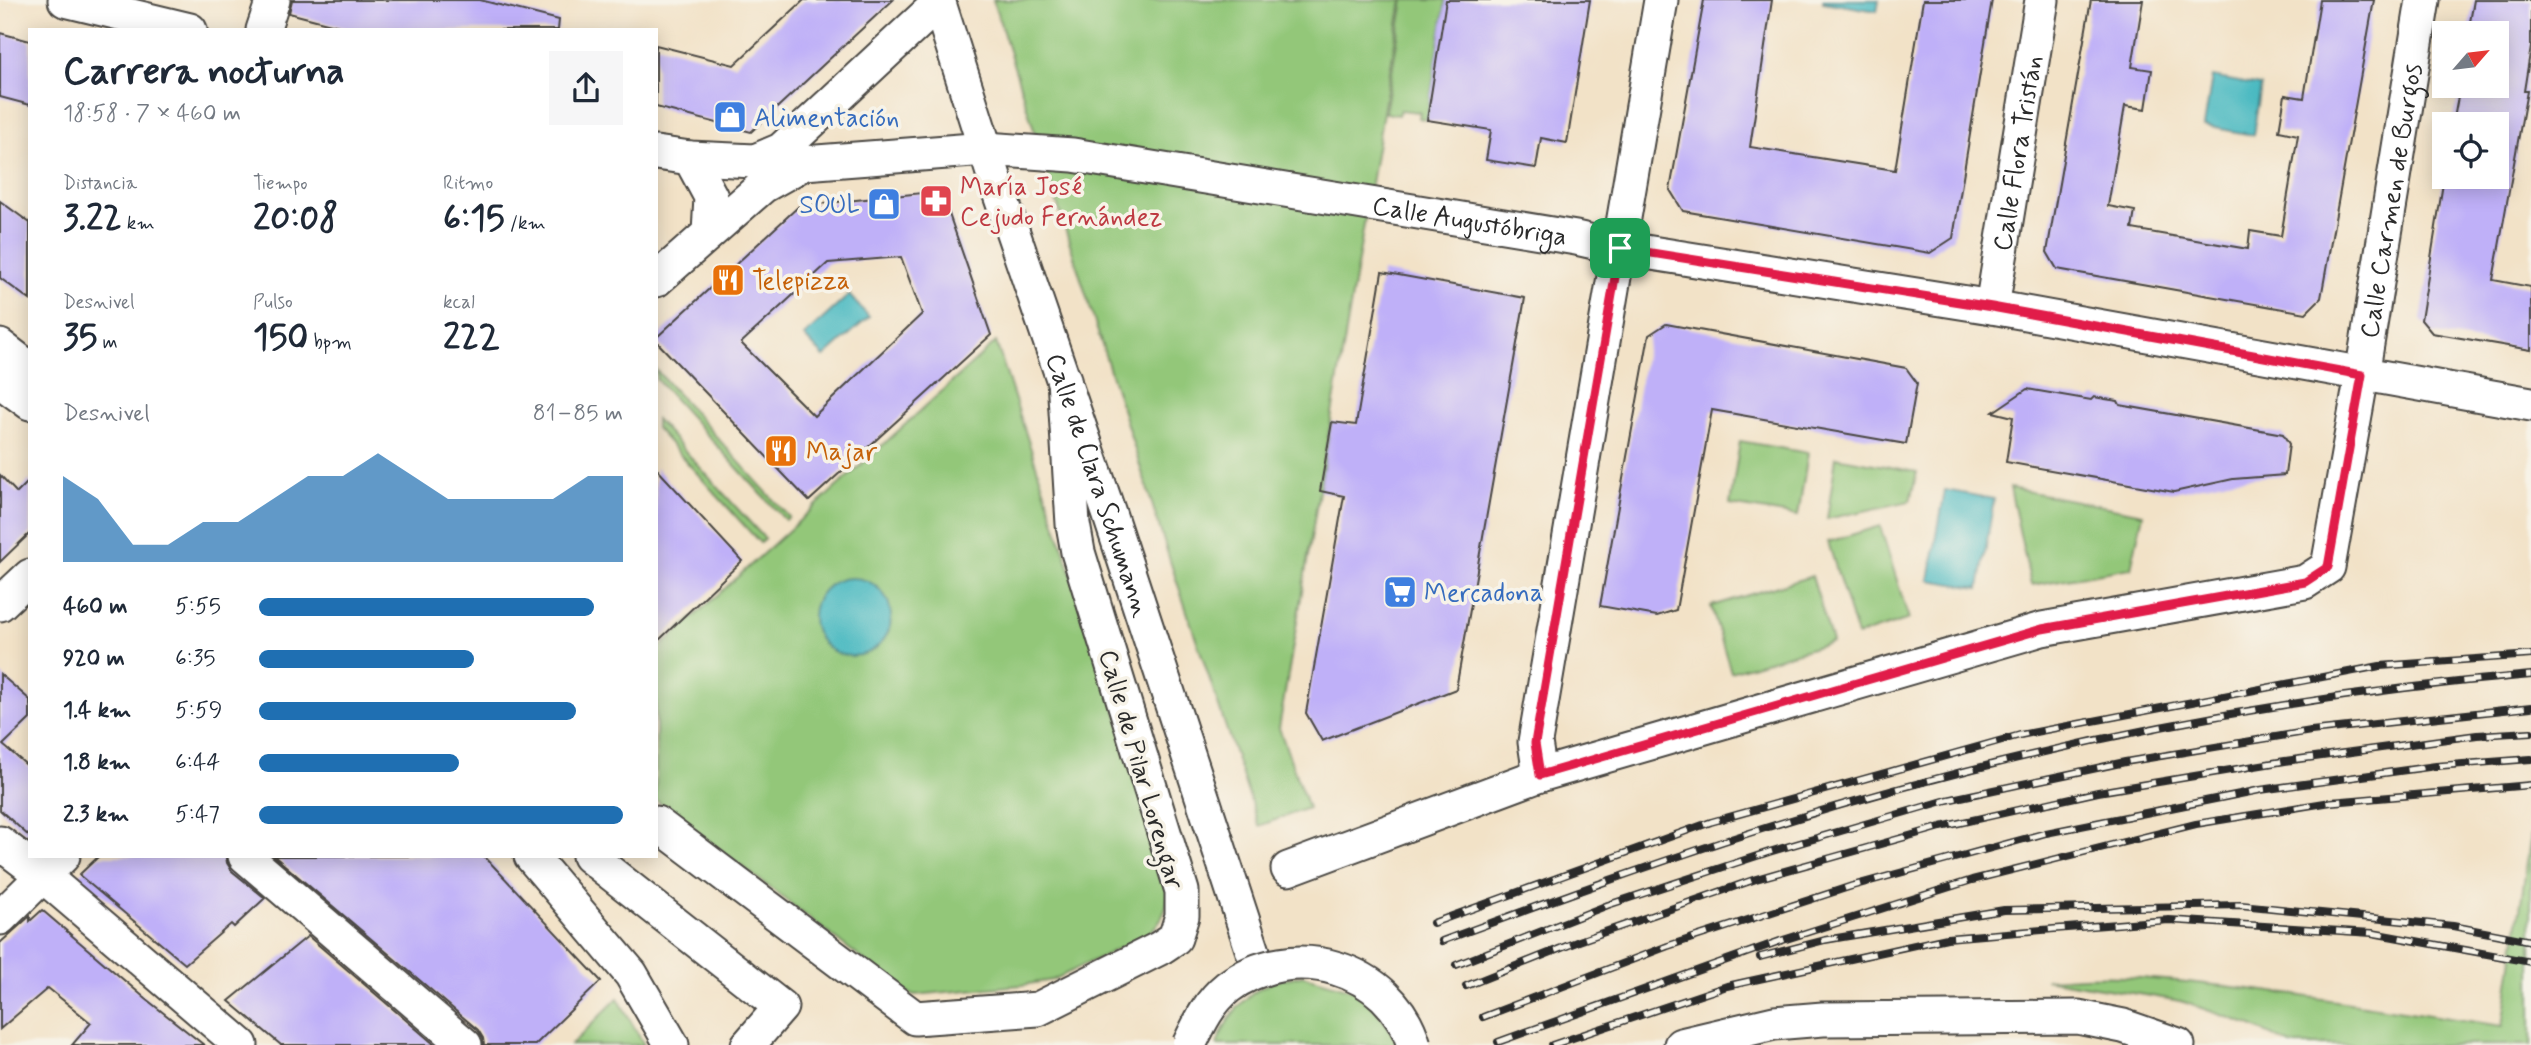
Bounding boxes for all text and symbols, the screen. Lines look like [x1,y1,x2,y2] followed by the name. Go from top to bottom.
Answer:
[2432,21,2510,98] north arrow
[2432,21,2509,189] map controls
[63,48,345,97] text: Carrera nocturna
[549,51,623,125] button: share
[1986,53,2052,254] street label: Calle Flora Tristán
[2353,61,2431,341] street label: Calle Carmen de Burgos
[711,98,749,136] shop icon: Alimentación
[63,99,241,129] text: 18:58 · 7 × 460 m
[754,102,899,136] place label: Alimentación
[2432,112,2509,189] button: locate
[63,171,137,196] text: Distancia
[253,171,308,196] text: Tiempo
[443,171,493,196] text: Ritmo
[960,171,1162,235] place label: María José Cejudo Fernández
[917,182,955,220] pharmacy icon: María José Cejudo Fernández
[865,185,903,223] shop icon: SOUL
[799,189,860,223] place label: SOUL
[1370,190,1569,255] street label: Calle Augustóbriga
[63,196,122,242] text: 3.22
[253,196,338,242] text: 20:08
[443,196,505,242] text: 6:15
[122,211,155,236] text: km
[505,211,546,236] text: /km
[1590,218,1650,278] pin
[1601,229,1639,267] icon: arrive
[709,261,747,299] restaurant icon: Telepizza
[752,265,850,299] place label: Telepizza
[63,290,135,315] text: Desnivel
[253,290,293,315] text: Pulso
[443,290,475,315] text: kcal
[63,315,97,361] text: 35
[253,315,308,361] text: 150
[443,315,500,361] text: 222
[97,330,118,355] text: m
[308,330,352,355] text: bpm
[1037,349,1157,622] street label: Calle de Clara Schumann
[63,399,150,429] text: Desnivel
[533,399,623,429] text: 81–85 m
[762,432,800,470] restaurant icon: Majar
[806,436,878,470] place label: Majar
[1381,573,1419,611] supermarket icon: Mercadona
[1424,577,1543,611] place label: Mercadona
[63,592,127,622] text: 460 m
[175,592,221,622] text: 5:55
[63,644,125,674] text: 920 m
[175,644,216,674] text: 6:35
[1087,646,1191,895] street label: Calle de Pilar Lorengar
[63,696,131,726] text: 1.4 km
[175,696,222,726] text: 5:59
[63,748,131,778] text: 1.8 km
[175,748,220,778] text: 6:44
[63,800,129,830] text: 2.3 km
[175,800,220,830] text: 5:47

